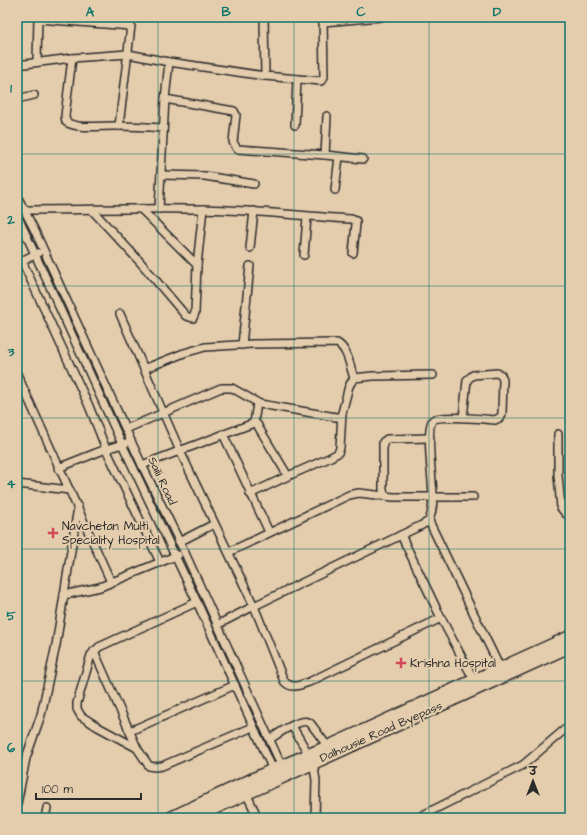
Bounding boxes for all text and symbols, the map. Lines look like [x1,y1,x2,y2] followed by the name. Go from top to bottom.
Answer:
[86,3,95,21] text: A
[221,3,231,21] text: B
[356,3,366,21] text: C
[493,3,502,21] text: D
[10,79,12,97] text: 1
[6,211,15,229] text: 2
[7,343,15,361] text: 3
[143,454,181,508] street label: Saili Road
[7,475,16,493] text: 4
[62,518,160,550] place label: Navchetan Multi Speciality Hospital
[47,527,59,539] marker: Navchetan Multi Speciality Hospital
[6,607,16,625] text: 5
[410,655,496,672] place label: Krishna Hospital
[395,657,407,669] marker: Krishna Hospital
[317,697,445,768] street label: Dalhousie Road Byepass
[7,739,16,757] text: 6
[513,761,553,801] north arrow
[528,764,538,779] text: उ
[36,775,141,801] scale bar
[42,781,73,798] text: 100 m

